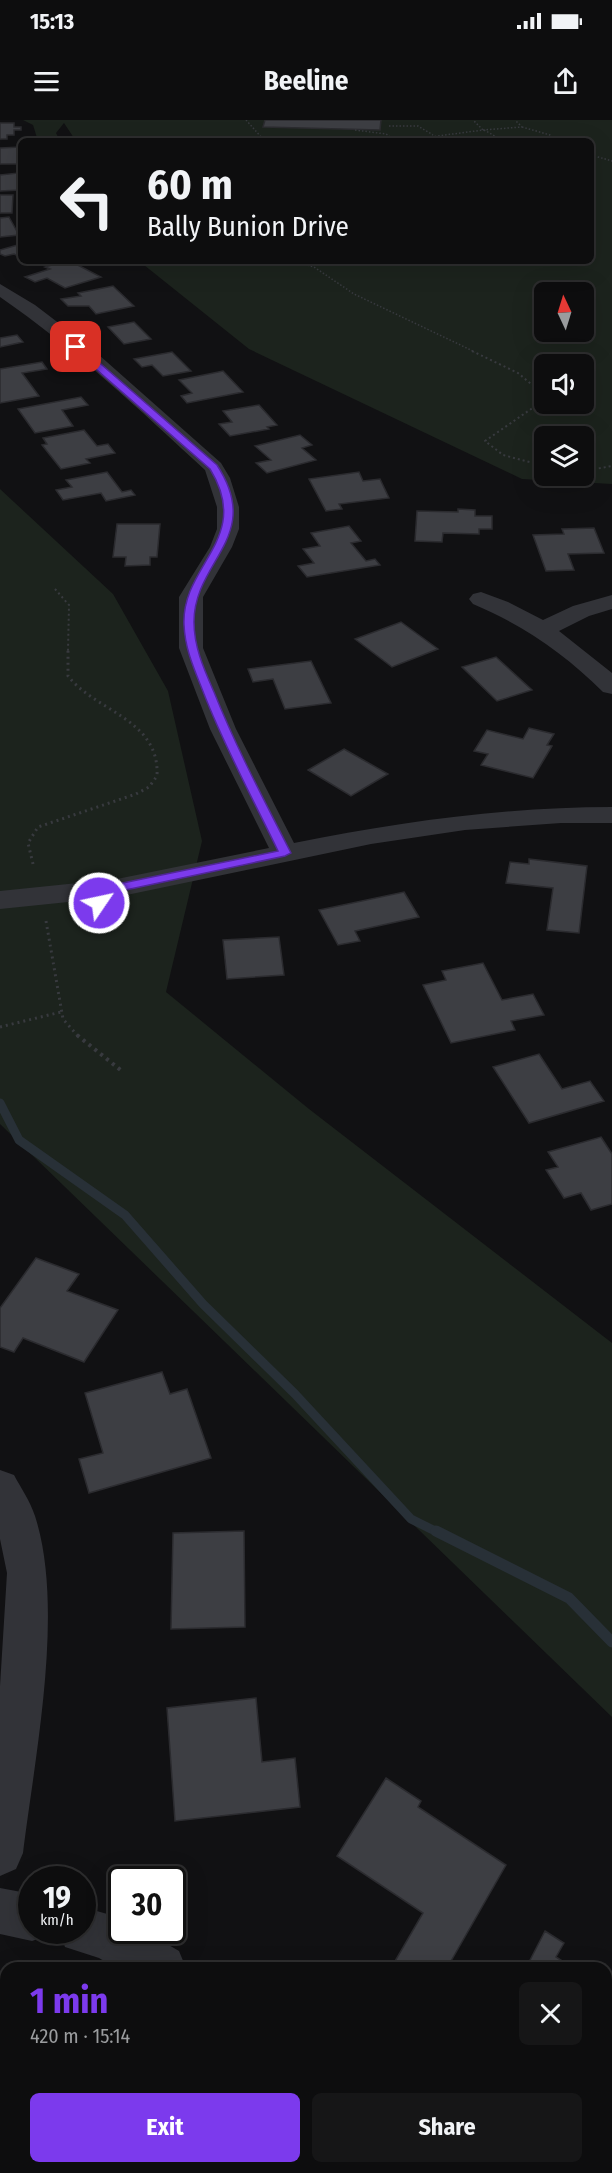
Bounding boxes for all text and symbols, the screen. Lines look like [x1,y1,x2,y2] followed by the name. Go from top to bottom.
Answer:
[30,8,74,35] text: 15:13
[30,65,63,98] icon: menu
[264,65,348,97] text: Beeline
[549,65,582,98] icon: share
[147,160,233,210] text: 60 m
[48,162,126,240] icon: left
[147,211,349,243] text: Bally Bunion Drive
[534,282,594,342] north arrow
[534,282,594,486] map controls
[50,321,101,372] pin
[59,330,92,363] icon: arrive
[534,354,594,414] button: sound
[534,426,594,486] button: layers
[67,871,131,935] position arrow
[108,1866,186,1944] speed limit sign: 30
[43,1880,71,1916] text: 19
[40,1911,74,1929] text: km/h
[30,1979,108,2023] text: 1 min
[519,1982,582,2045] button: close
[30,2024,130,2048] text: 420 m · 15:14
[30,2093,300,2162] button: Exit
[312,2093,582,2162] button: Share

